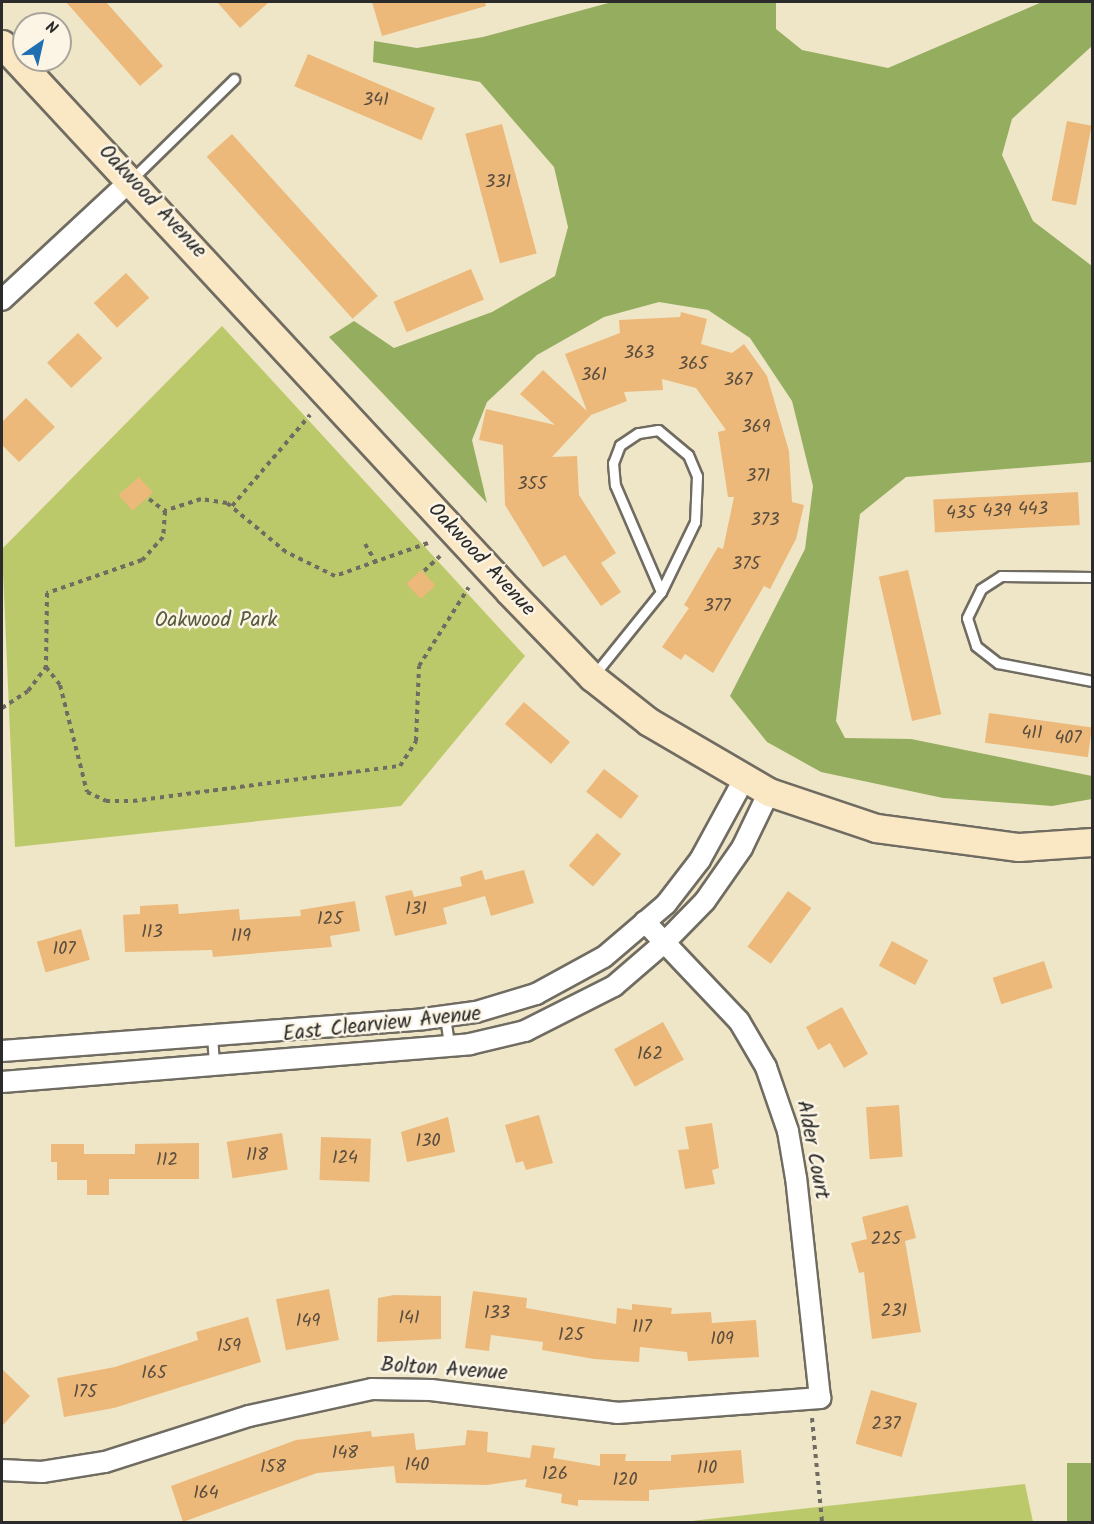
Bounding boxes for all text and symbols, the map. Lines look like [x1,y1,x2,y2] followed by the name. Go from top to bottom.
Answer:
[12,12,72,72] north arrow
[40,15,62,42] text: N
[363,90,389,112] house number: 341
[93,140,211,264] street label: Oakwood Avenue
[485,172,511,194] house number: 331
[624,343,654,365] house number: 363
[678,354,708,376] house number: 365
[581,365,607,387] house number: 361
[724,370,752,392] house number: 367
[741,417,771,439] house number: 369
[746,466,770,488] house number: 371
[517,474,547,496] house number: 355
[422,498,540,622] street label: Oakwood Avenue
[1018,499,1048,521] house number: 443
[983,501,1011,523] house number: 439
[946,503,976,525] house number: 435
[751,510,779,532] house number: 373
[732,554,760,576] house number: 375
[704,596,730,618] house number: 377
[155,608,277,634] park label: Oakwood Park
[1021,723,1043,745] house number: 411
[1054,728,1082,750] house number: 407
[405,899,427,921] house number: 131
[317,909,343,931] house number: 125
[141,922,163,944] house number: 113
[231,926,251,948] house number: 119
[53,939,75,961] house number: 107
[282,1002,482,1048] street label: East Clearview Avenue
[637,1044,663,1066] house number: 162
[790,1098,834,1202] street label: Alder Court
[416,1131,440,1153] house number: 130
[246,1145,268,1167] house number: 118
[332,1148,358,1170] house number: 124
[156,1150,178,1172] house number: 112
[871,1229,901,1251] house number: 225
[881,1301,907,1323] house number: 231
[484,1303,510,1325] house number: 133
[398,1308,420,1330] house number: 141
[296,1311,320,1333] house number: 149
[632,1317,652,1339] house number: 117
[558,1325,584,1347] house number: 125
[710,1329,734,1351] house number: 109
[217,1336,241,1358] house number: 159
[380,1353,508,1387] street label: Bolton Avenue
[141,1363,167,1385] house number: 165
[73,1382,97,1404] house number: 175
[871,1414,901,1436] house number: 237
[332,1443,358,1465] house number: 148
[405,1455,429,1477] house number: 140
[260,1457,286,1479] house number: 158
[697,1458,717,1480] house number: 110
[542,1464,568,1486] house number: 126
[612,1470,638,1492] house number: 120
[193,1483,219,1505] house number: 164

